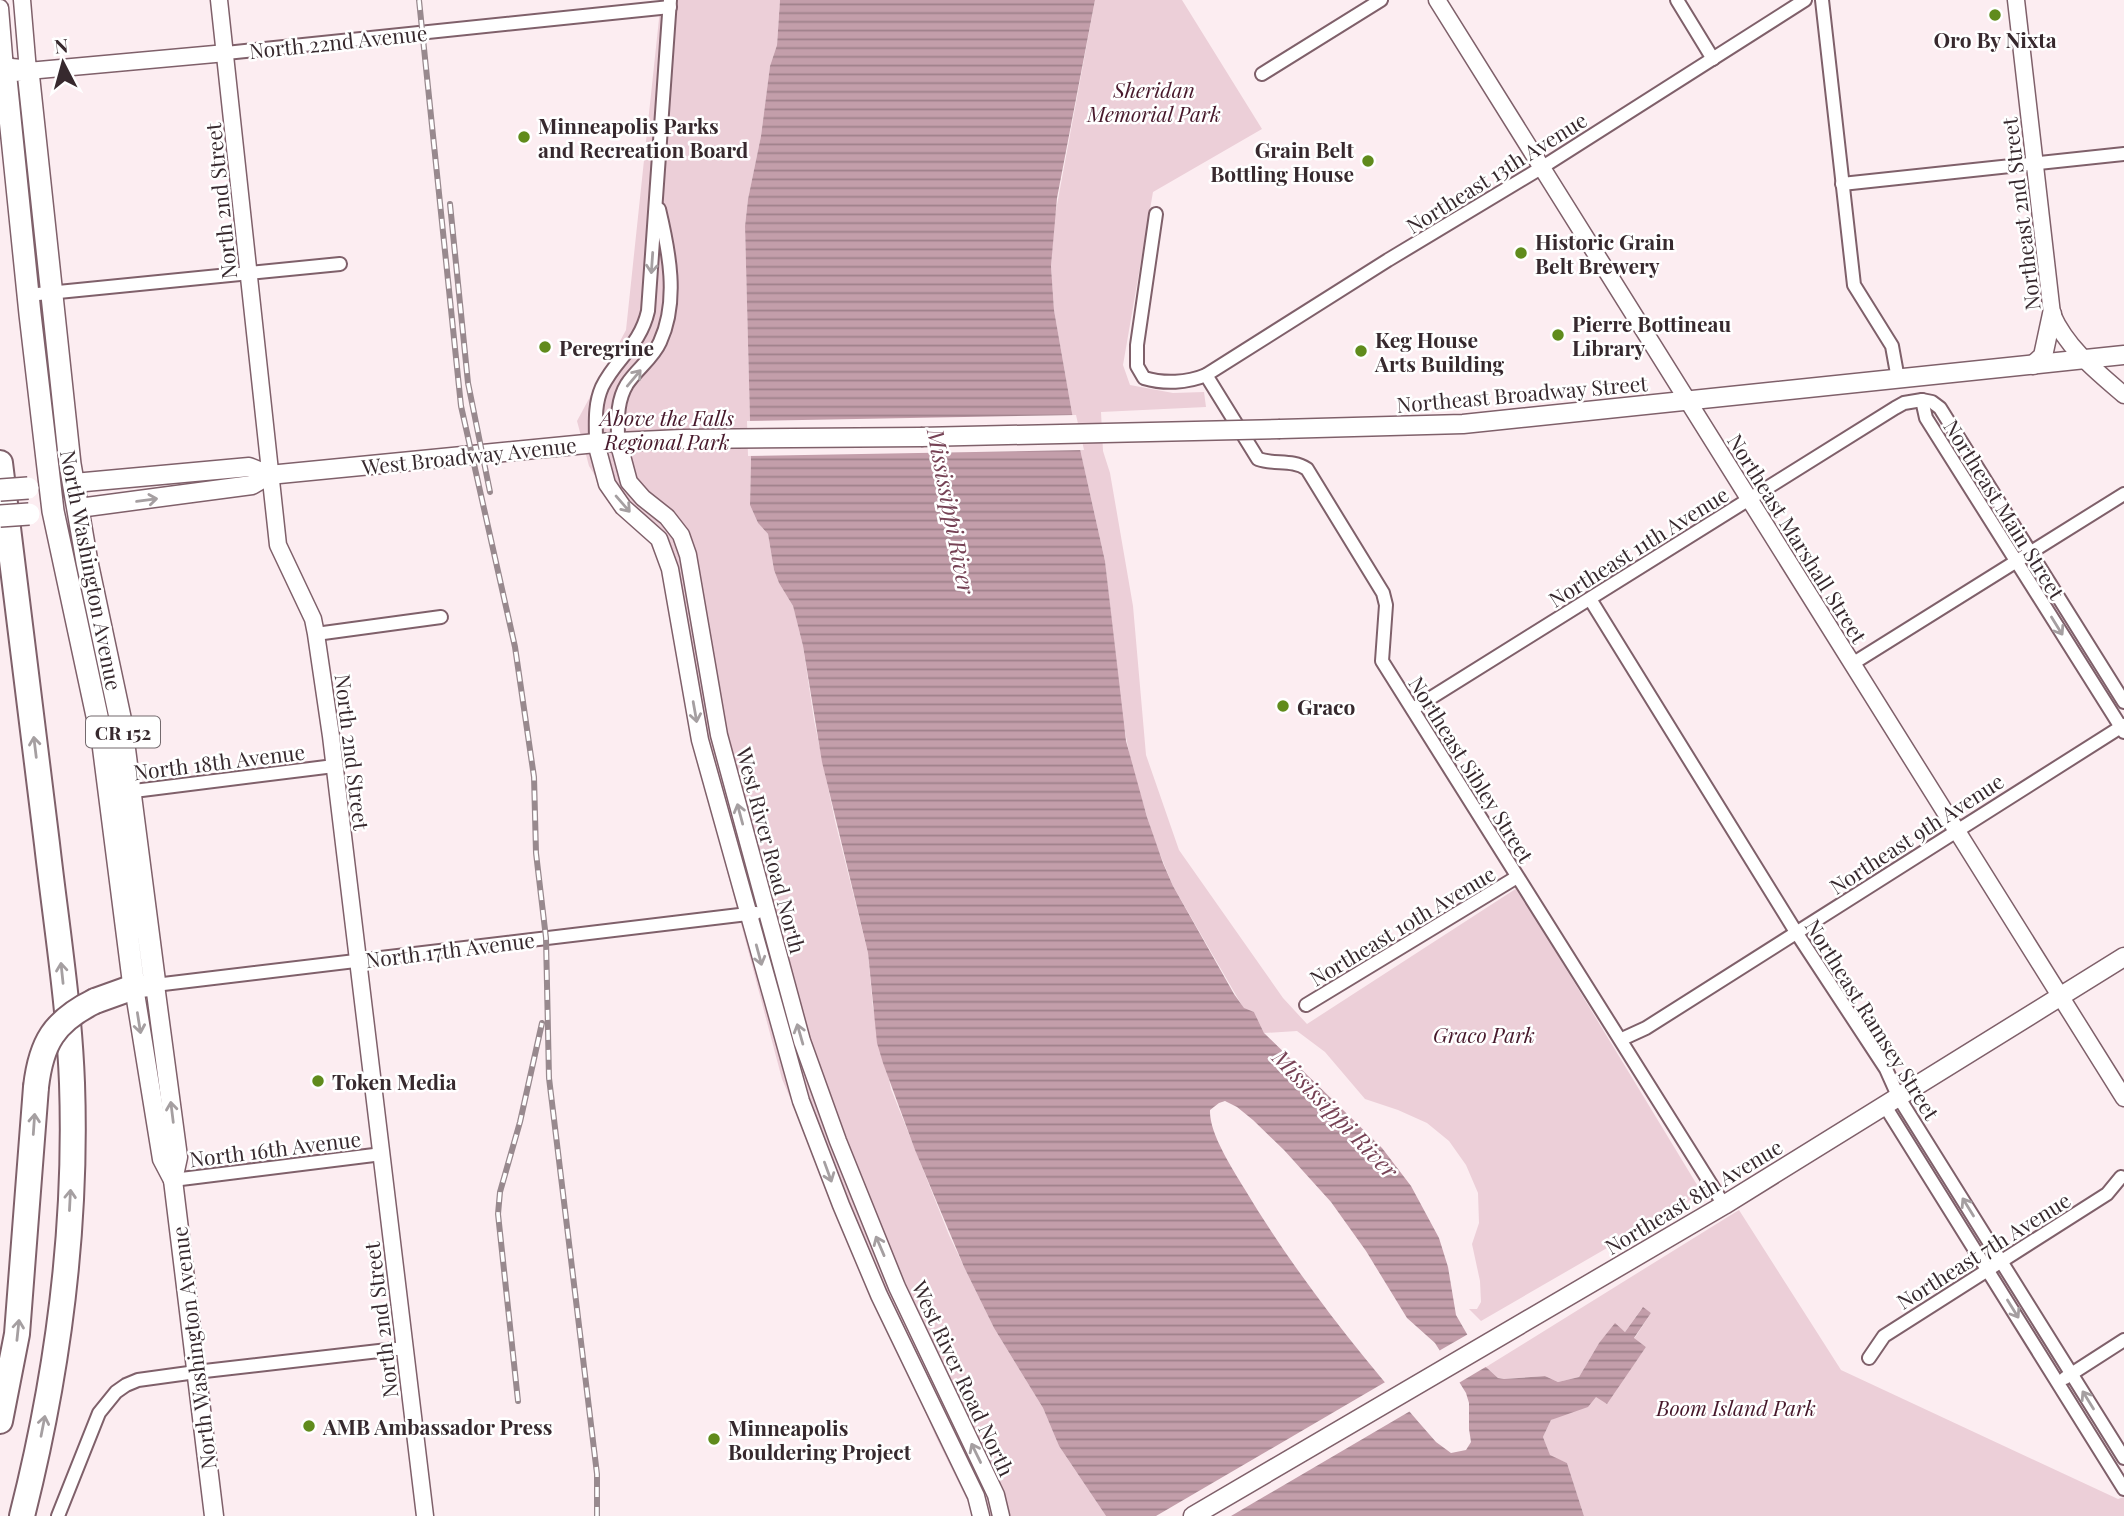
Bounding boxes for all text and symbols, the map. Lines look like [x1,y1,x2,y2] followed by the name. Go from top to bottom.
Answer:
[1987,7,2003,23] marker: Oro By Nixta
[248,18,428,64] street label: North 22nd Avenue
[1933,25,2057,53] place label: Oro By Nixta
[28,28,98,98] north arrow
[53,31,70,59] text: N
[1086,75,1221,127] park label: Sheridan Memorial Park
[1400,105,1592,239] street label: Northeast 13th Avenue
[538,111,749,163] place label: Minneapolis Parks and Recreation Board
[1994,115,2046,312] street label: Northeast 2nd Street
[198,121,242,280] street label: North 2nd Street
[516,129,532,145] marker: Minneapolis Parks and Recreation Board
[1210,135,1355,187] place label: Grain Belt Bottling House
[1360,153,1376,169] marker: Grain Belt Bottling House
[1535,227,1675,279] place label: Historic Grain Belt Brewery
[1513,245,1529,261] marker: Historic Grain Belt Brewery
[645,252,658,274] one-way arrow
[1572,309,1731,361] place label: Pierre Bottineau Library
[1374,325,1504,377] place label: Keg House Arts Building
[1550,327,1566,343] marker: Pierre Bottineau Library
[559,333,654,361] place label: Peregrine
[537,339,553,355] marker: Peregrine
[1353,343,1369,359] marker: Keg House Arts Building
[1395,368,1649,418] street label: Northeast Broadway Street
[626,369,641,387] one-way arrow
[598,403,734,455] park label: Above the Falls Regional Park
[1938,414,2072,605] street label: Northeast Main Street
[921,425,983,598] water label: Mississippi River
[1722,428,1874,648] street label: Northeast Marshall Street
[359,430,578,480] street label: West Broadway Avenue
[55,447,129,693] street label: North Washington Avenue
[1543,479,1733,613] street label: Northeast 11th Avenue
[135,493,158,506] one-way arrow
[615,495,631,513] one-way arrow
[2049,616,2064,635] one-way arrow
[1403,670,1541,868] street label: Northeast Sibley Street
[330,673,377,832] street label: North 2nd Street
[1297,692,1356,720] place label: Graco
[1275,698,1291,714] marker: Graco
[689,700,702,723] one-way arrow
[86,716,160,748] road number: CR 152
[28,736,41,759] one-way arrow
[132,737,306,785] street label: North 18th Avenue
[731,743,813,957] street label: West River Road North
[1824,766,2008,900] street label: Northeast 9th Avenue
[733,803,746,825] one-way arrow
[1304,858,1500,992] street label: Northeast 10th Avenue
[1800,913,1947,1125] street label: Northeast Ramsey Street
[364,925,536,973] street label: North 17th Avenue
[753,944,766,966] one-way arrow
[55,962,68,985] one-way arrow
[133,1011,146,1034] one-way arrow
[1433,1020,1535,1048] park label: Graco Park
[793,1023,806,1045] one-way arrow
[1266,1041,1406,1185] water label: Mississippi River
[332,1067,457,1095] place label: Token Media
[310,1073,326,1089] marker: Token Media
[165,1101,178,1124] one-way arrow
[27,1113,40,1136] one-way arrow
[188,1124,362,1172] street label: North 16th Avenue
[1599,1132,1787,1260] street label: Northeast 8th Avenue
[823,1160,836,1182] one-way arrow
[1891,1185,2075,1315] street label: Northeast 7th Avenue
[64,1189,77,1212] one-way arrow
[1960,1198,1974,1218] one-way arrow
[164,1225,222,1471] street label: North Washington Avenue
[873,1236,886,1258] one-way arrow
[356,1240,403,1399] street label: North 2nd Street
[906,1275,1022,1481] street label: West River Road North
[2007,1298,2021,1318] one-way arrow
[11,1319,24,1342] one-way arrow
[2080,1391,2094,1411] one-way arrow
[1655,1393,1816,1421] park label: Boom Island Park
[322,1412,552,1440] place label: AMB Ambassador Press
[728,1413,912,1465] place label: Minneapolis Bouldering Project
[36,1415,50,1437] one-way arrow
[301,1418,317,1434] marker: AMB Ambassador Press
[706,1431,722,1447] marker: Minneapolis Bouldering Project
[969,1443,982,1464] one-way arrow

